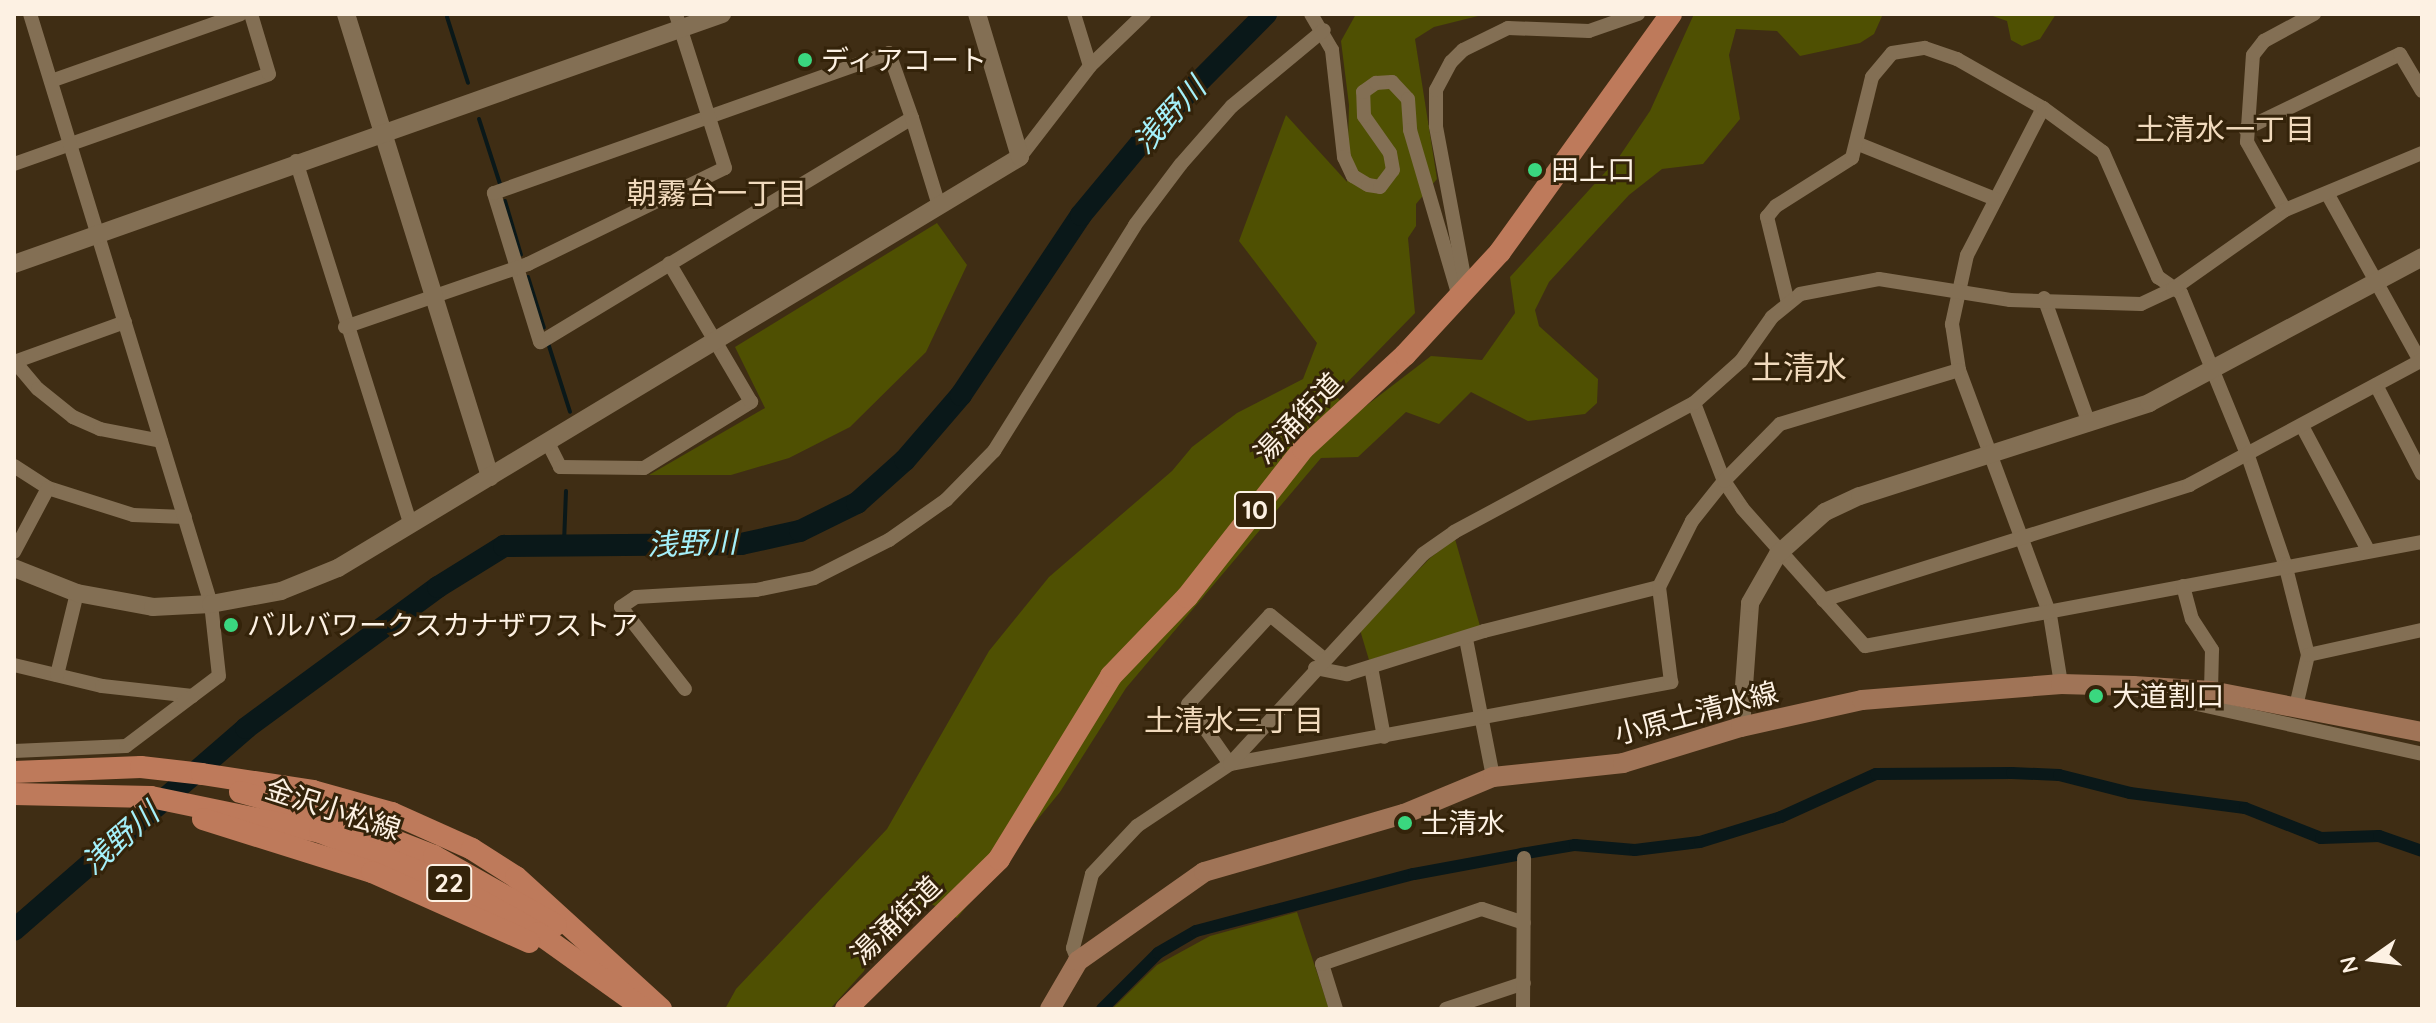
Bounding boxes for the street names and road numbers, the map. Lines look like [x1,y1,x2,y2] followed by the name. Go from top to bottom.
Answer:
[1247,366,1349,470] street label: 湯涌街道
[1233,488,1277,532] road number: 10
[1611,675,1781,751] street label: 小原土清水線
[261,771,405,847] street label: 金沢小松線
[425,861,473,905] road number: 22
[844,869,948,971] street label: 湯涌街道

